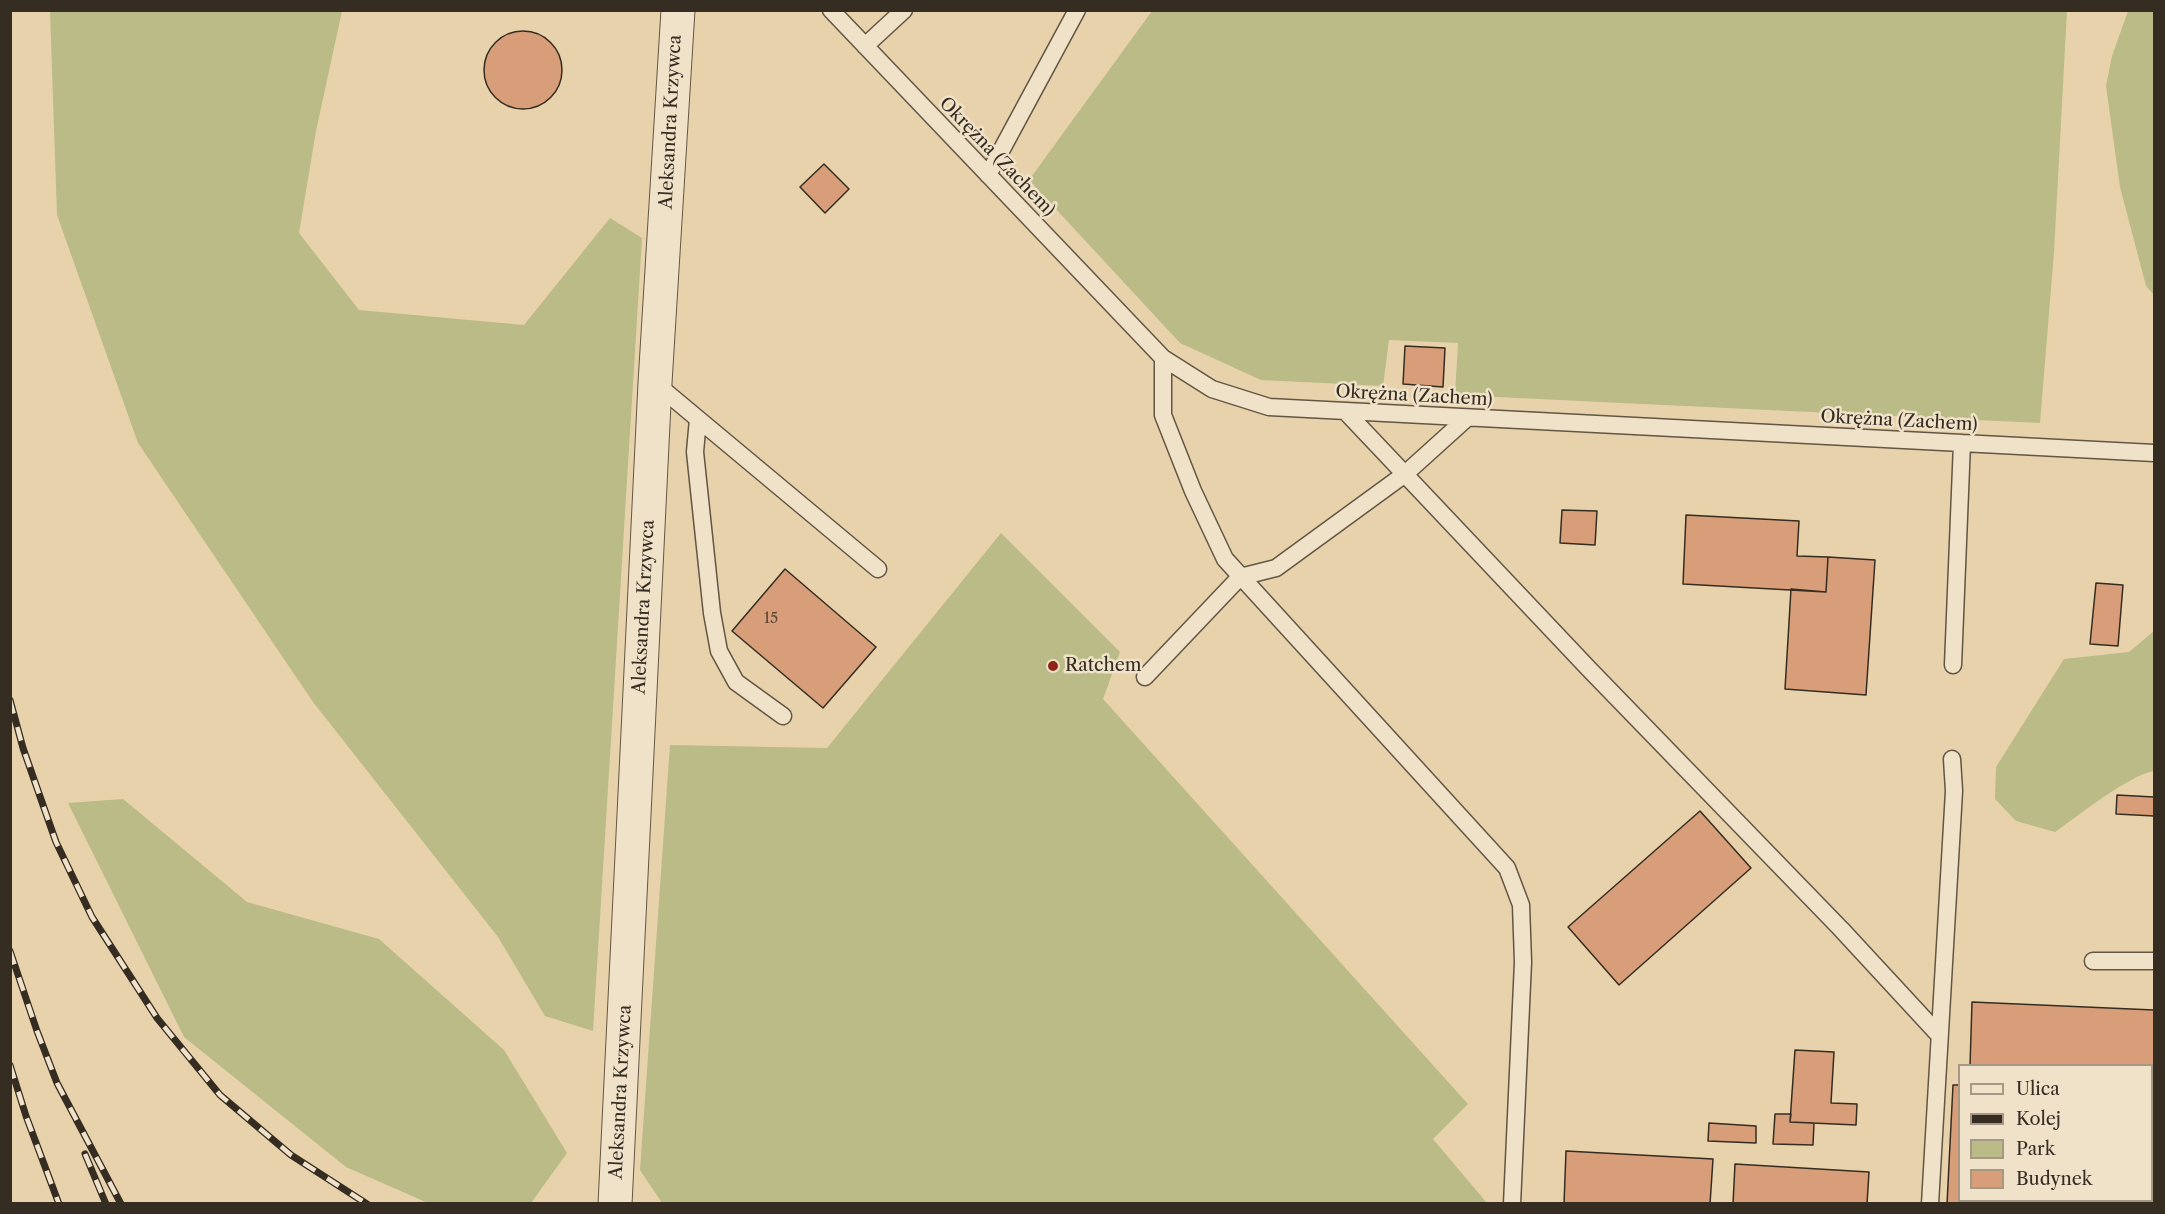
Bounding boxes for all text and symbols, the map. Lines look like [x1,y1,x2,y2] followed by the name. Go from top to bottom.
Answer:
[656,34,686,210] street label: Aleksandra Krzywca
[935,93,1059,221] street label: Okrężna (Zachem)
[1335,381,1493,411] street label: Okrężna (Zachem)
[1820,406,1978,436] street label: Okrężna (Zachem)
[629,519,659,695] street label: Aleksandra Krzywca
[764,610,778,628] house number: 15
[1065,655,1142,677] place label: Ratchem
[1046,659,1060,673] marker: Ratchem
[606,1004,636,1180] street label: Aleksandra Krzywca
[1958,1064,2153,1202] legend
[2016,1078,2060,1100] text: Ulica
[2016,1108,2061,1130] text: Kolej
[2016,1138,2055,1160] text: Park
[2016,1168,2092,1190] text: Budynek

